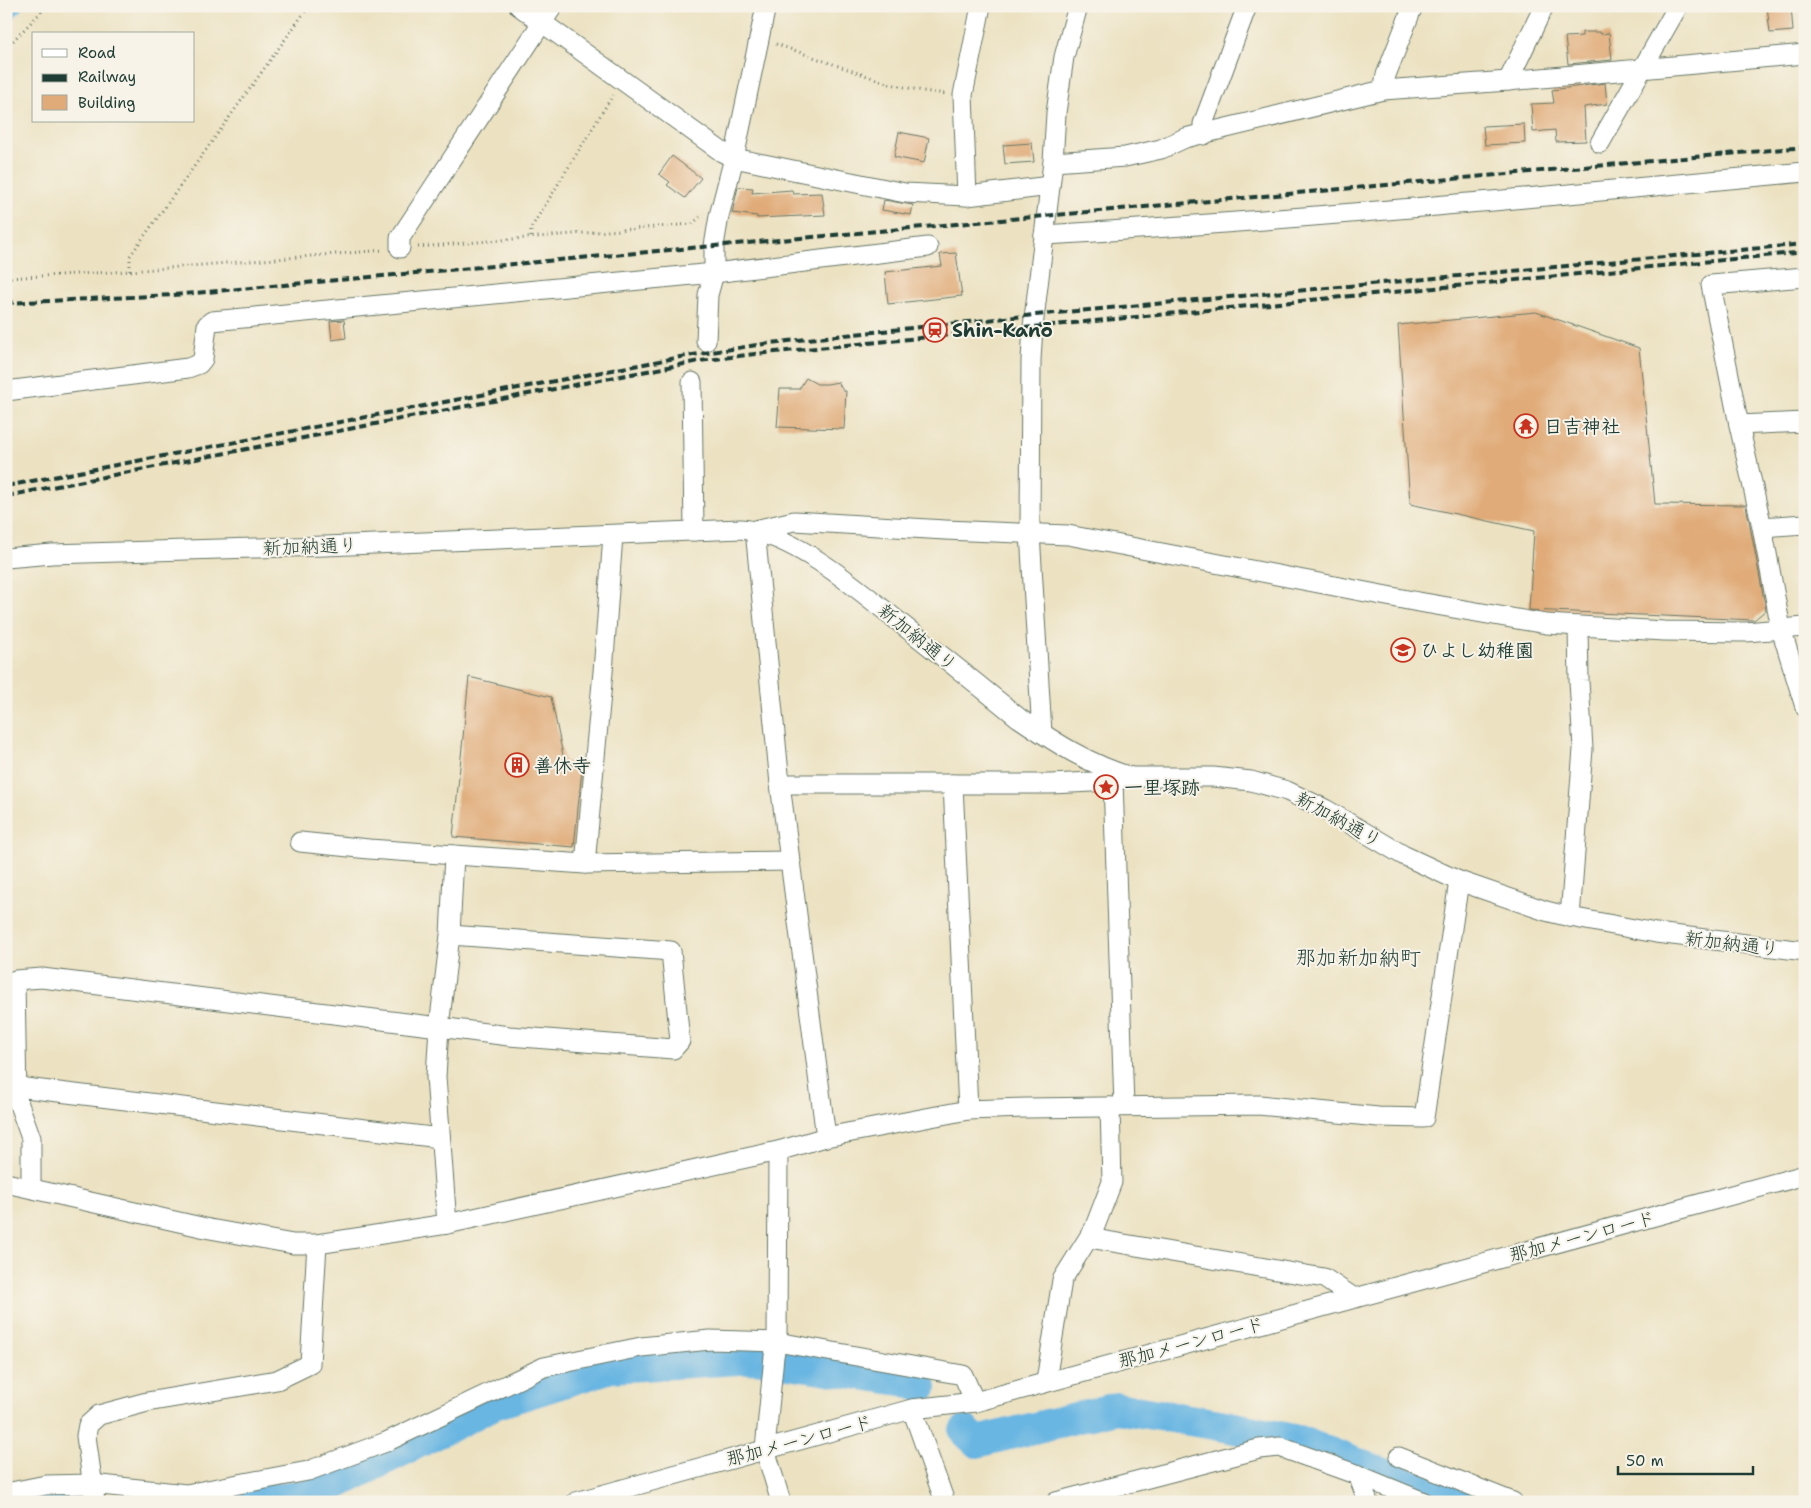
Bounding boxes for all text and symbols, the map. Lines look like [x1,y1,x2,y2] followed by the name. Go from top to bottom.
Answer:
[32,32,195,122] legend
[78,43,116,63] text: Road
[78,67,136,87] text: Railway
[78,93,135,113] text: Building
[922,317,948,343] station icon: Shin-Kanō
[952,318,1053,343] place label: Shin-Kanō
[1513,413,1539,439] temple icon: 日吉神社
[1544,414,1620,439] place label: 日吉神社
[262,532,358,561] street label: 新加納通り
[873,598,962,677] street label: 新加納通り
[1390,637,1416,663] school or university icon: ひよし幼稚園
[1420,638,1534,663] place label: ひよし幼稚園
[504,752,530,778] building icon: 善休寺
[534,753,591,778] place label: 善休寺
[1093,774,1119,800] place icon: 一里塚跡
[1124,775,1200,800] place label: 一里塚跡
[1291,785,1386,853] street label: 新加納通り
[1683,925,1781,962] street label: 新加納通り
[1295,944,1421,972] district label: 那加新加納町
[1506,1205,1658,1268] street label: 那加メーンロード
[1115,1311,1267,1374] street label: 那加メーンロード
[723,1409,875,1472] street label: 那加メーンロード
[1618,1443,1754,1475] scale bar
[1626,1451,1664,1471] text: 50 m

